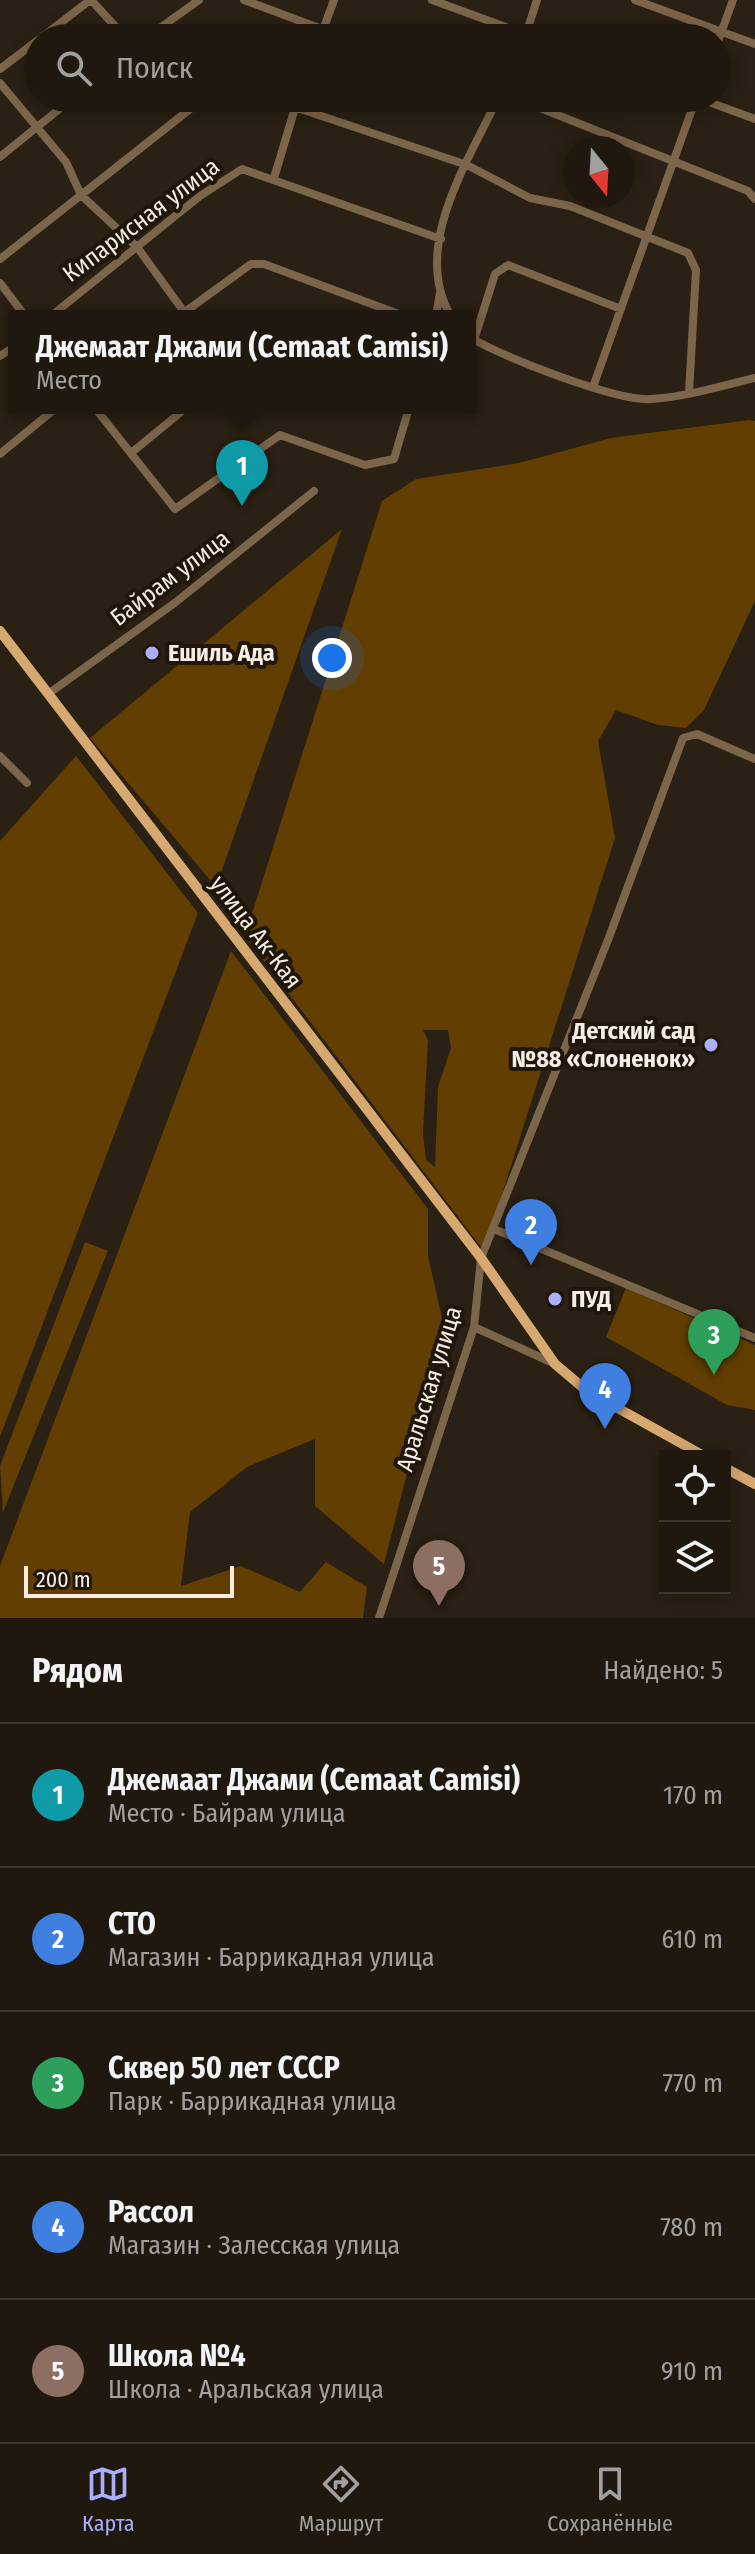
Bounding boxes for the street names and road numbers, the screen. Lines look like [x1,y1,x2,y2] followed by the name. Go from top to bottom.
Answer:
[57,152,225,288] street label: Кипарисная улица
[105,524,235,632] street label: Байрам улица
[205,870,307,994] street label: улица Ак-Кая
[391,1303,467,1475] street label: Аральская улица

